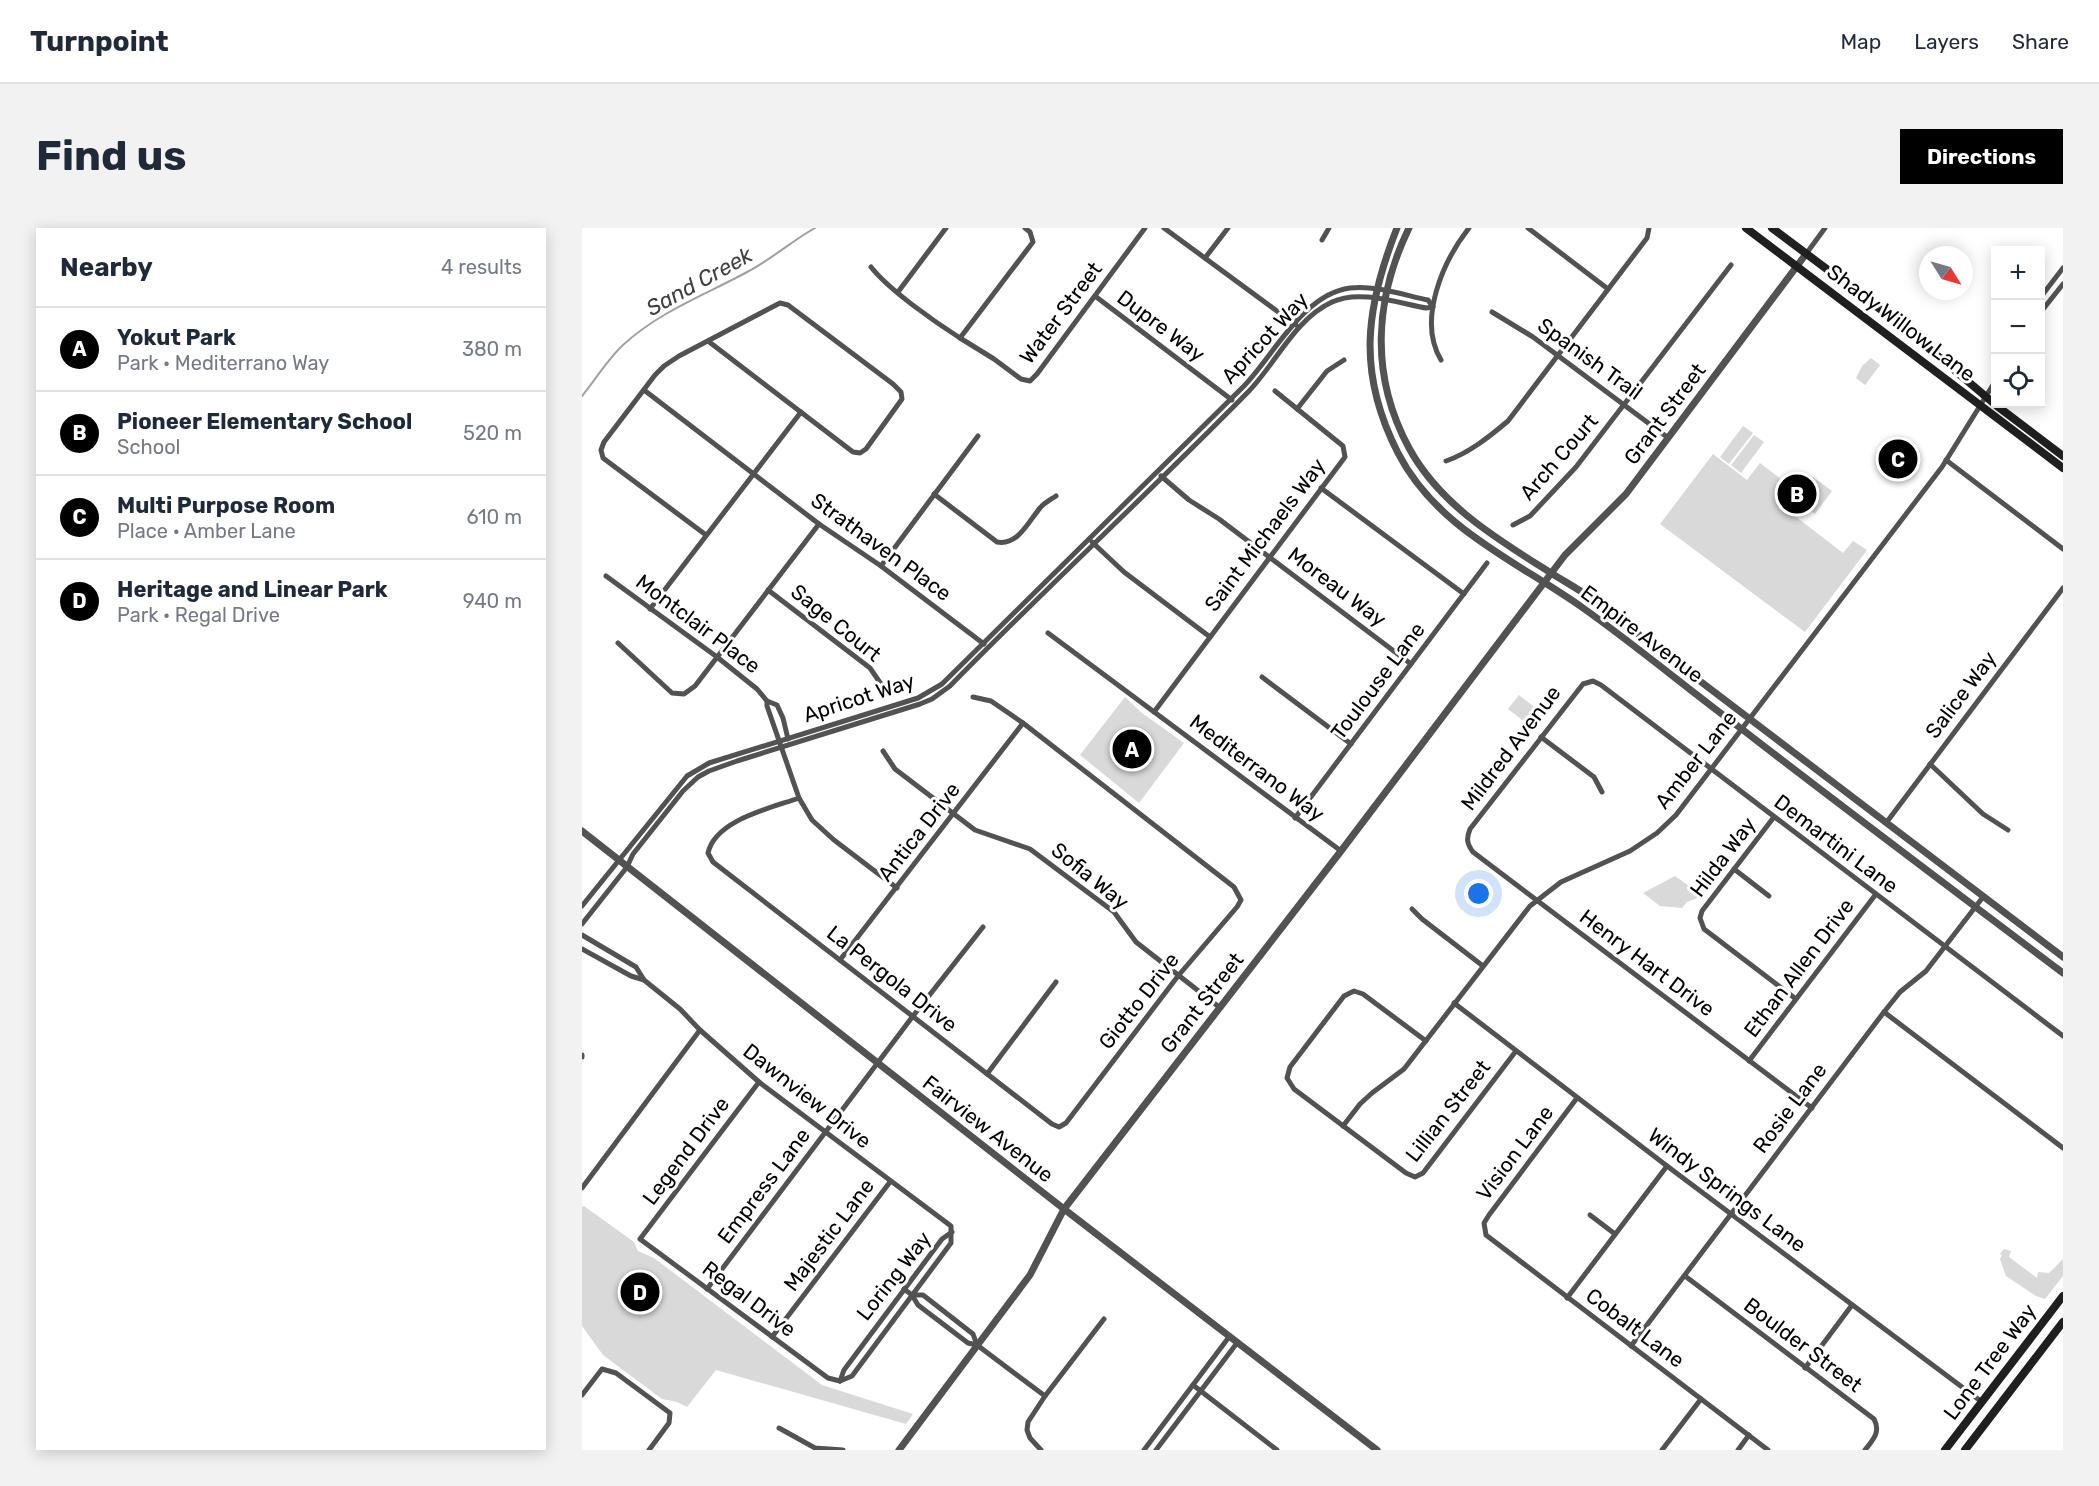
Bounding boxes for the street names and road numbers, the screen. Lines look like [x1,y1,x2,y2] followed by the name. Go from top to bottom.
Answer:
[1014,257,1107,369] street label: Water Street
[1822,259,1980,386] street label: Shady Willow Lane
[1113,285,1210,367] street label: Dupre Way
[1216,287,1313,388] street label: Apricot Way
[1533,312,1647,405] street label: Spanish Trail
[1618,358,1711,469] street label: Grant Street
[1514,408,1603,505] street label: Arch Court
[1199,453,1331,616] street label: Saint Michaels Way
[806,487,956,606] street label: Strathaven Place
[1283,542,1392,632] street label: Moreau Way
[631,569,765,678] street label: Montclair Place
[786,579,887,667] street label: Sage Court
[1576,579,1708,688] street label: Empire Avenue
[1325,617,1430,744] street label: Toulouse Lane
[1920,646,2002,743] street label: Salice Way
[800,668,918,727] street label: Apricot Way
[1456,680,1566,815] street label: Mildred Avenue
[1650,706,1742,814] street label: Amber Lane
[1185,709,1330,827] street label: Mediterrano Way
[872,777,965,886] street label: Antica Drive
[1769,789,1903,898] street label: Demartini Lane
[1685,812,1761,902] street label: Hilda Way
[1047,837,1134,915] street label: Sofia Way
[1738,894,1859,1042] street label: Ethan Allen Drive
[1575,904,1720,1021] street label: Henry Hart Drive
[822,920,962,1037] street label: La Pergola Drive
[1093,947,1184,1054] street label: Giotto Drive
[1155,948,1249,1058] street label: Grant Street
[738,1038,876,1153] street label: Dawnview Drive
[1400,1055,1495,1167] street label: Lillian Street
[1748,1058,1832,1158] street label: Rosie Lane
[918,1070,1059,1187] street label: Fairview Avenue
[637,1092,734,1210] street label: Legend Drive
[1471,1100,1558,1205] street label: Vision Lane
[1644,1122,1811,1257] street label: Windy Springs Lane
[712,1123,815,1248] street label: Empress Lane
[778,1174,879,1296] street label: Majestic Lane
[851,1226,936,1325] street label: Loring Way
[698,1255,801,1342] street label: Regal Drive
[1581,1283,1689,1373] street label: Cobalt Lane
[1739,1292,1867,1397] street label: Boulder Street
[1938,1299,2042,1425] street label: Lone Tree Way

